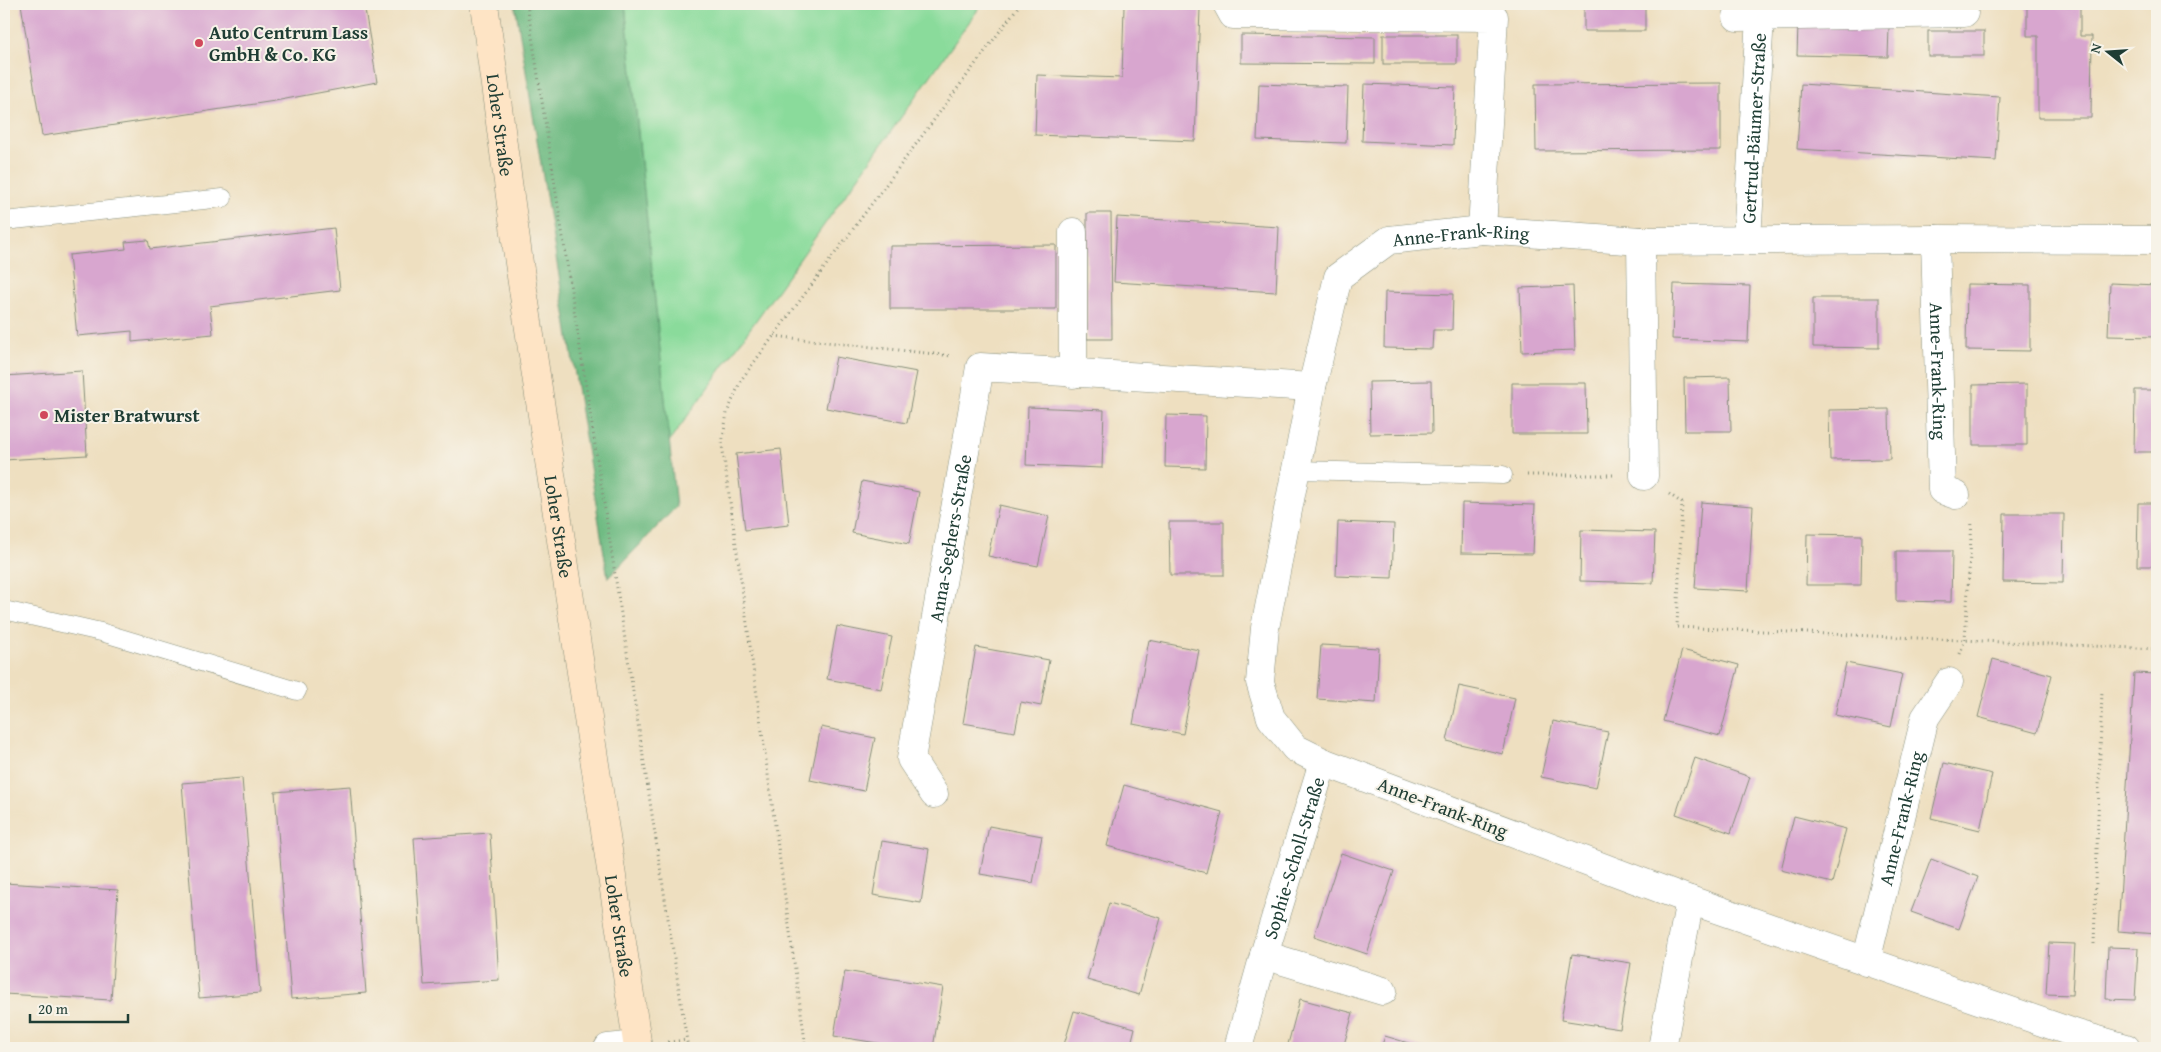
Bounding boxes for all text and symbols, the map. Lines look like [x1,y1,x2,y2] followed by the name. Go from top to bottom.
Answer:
[209,18,368,68] place label: Auto Centrum Lass GmbH & Co. KG
[2084,28,2134,78] north arrow
[1734,32,1773,224] street label: Gertrud-Bäumer-Straße
[193,37,205,49] marker: Auto Centrum Lass GmbH & Co. KG
[2085,40,2107,56] text: N
[480,72,521,178] street label: Loher Straße
[1391,216,1531,254] street label: Anne-Frank-Ring
[1923,302,1955,441] street label: Anne-Frank-Ring
[54,401,201,429] place label: Mister Bratwurst
[38,409,50,421] marker: Mister Bratwurst
[921,452,978,625] street label: Anna-Seghers-Straße
[537,473,581,580] street label: Loher Straße
[1871,747,1931,888] street label: Anne-Frank-Ring
[1374,769,1513,845] street label: Anne-Frank-Ring
[1256,773,1332,943] street label: Sophie-Scholl-Straße
[598,873,641,979] street label: Loher Straße
[30,992,128,1024] scale bar
[38,998,69,1019] text: 20 m

